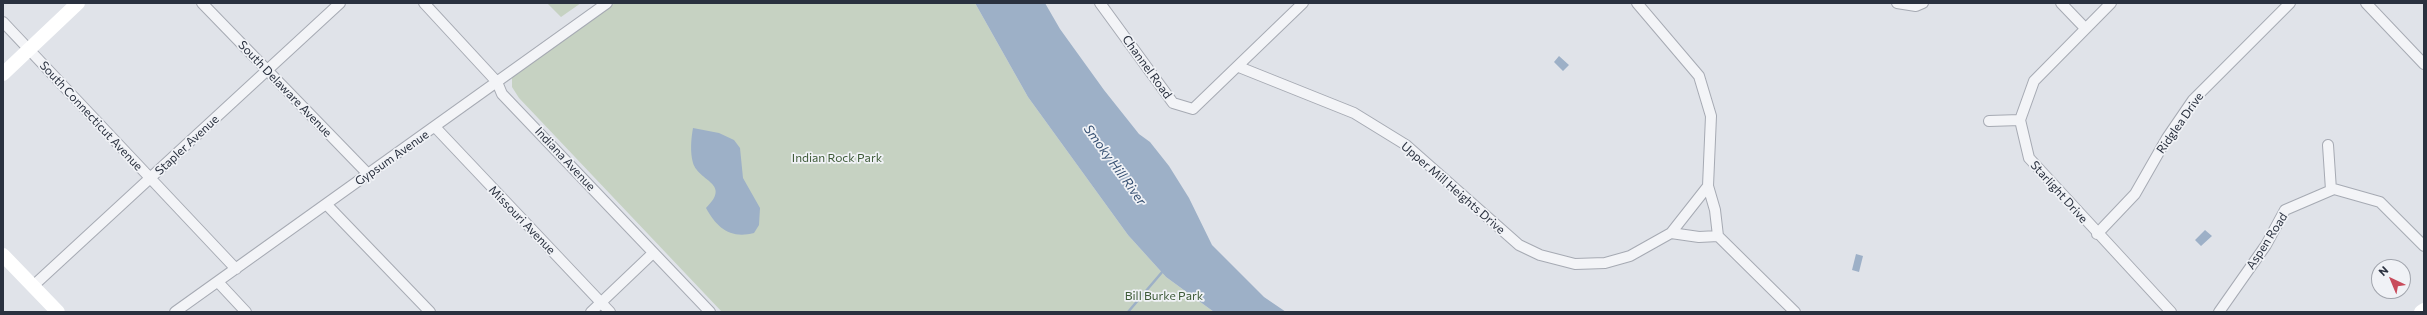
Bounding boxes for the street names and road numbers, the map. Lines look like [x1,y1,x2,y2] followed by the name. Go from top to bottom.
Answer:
[1119,33,1175,101] street label: Channel Road
[235,38,335,140] street label: South Delaware Avenue
[37,58,145,174] street label: South Connecticut Avenue
[2154,90,2206,156] street label: Ridglea Drive
[152,112,222,178] street label: Stapler Avenue
[532,124,598,194] street label: Indiana Avenue
[352,127,432,189] street label: Gypsum Avenue
[1398,139,1508,237] street label: Upper Mill Heights Drive
[2027,158,2091,226] street label: Starlight Drive
[486,183,558,257] street label: Missouri Avenue
[2243,210,2291,272] street label: Aspen Road

